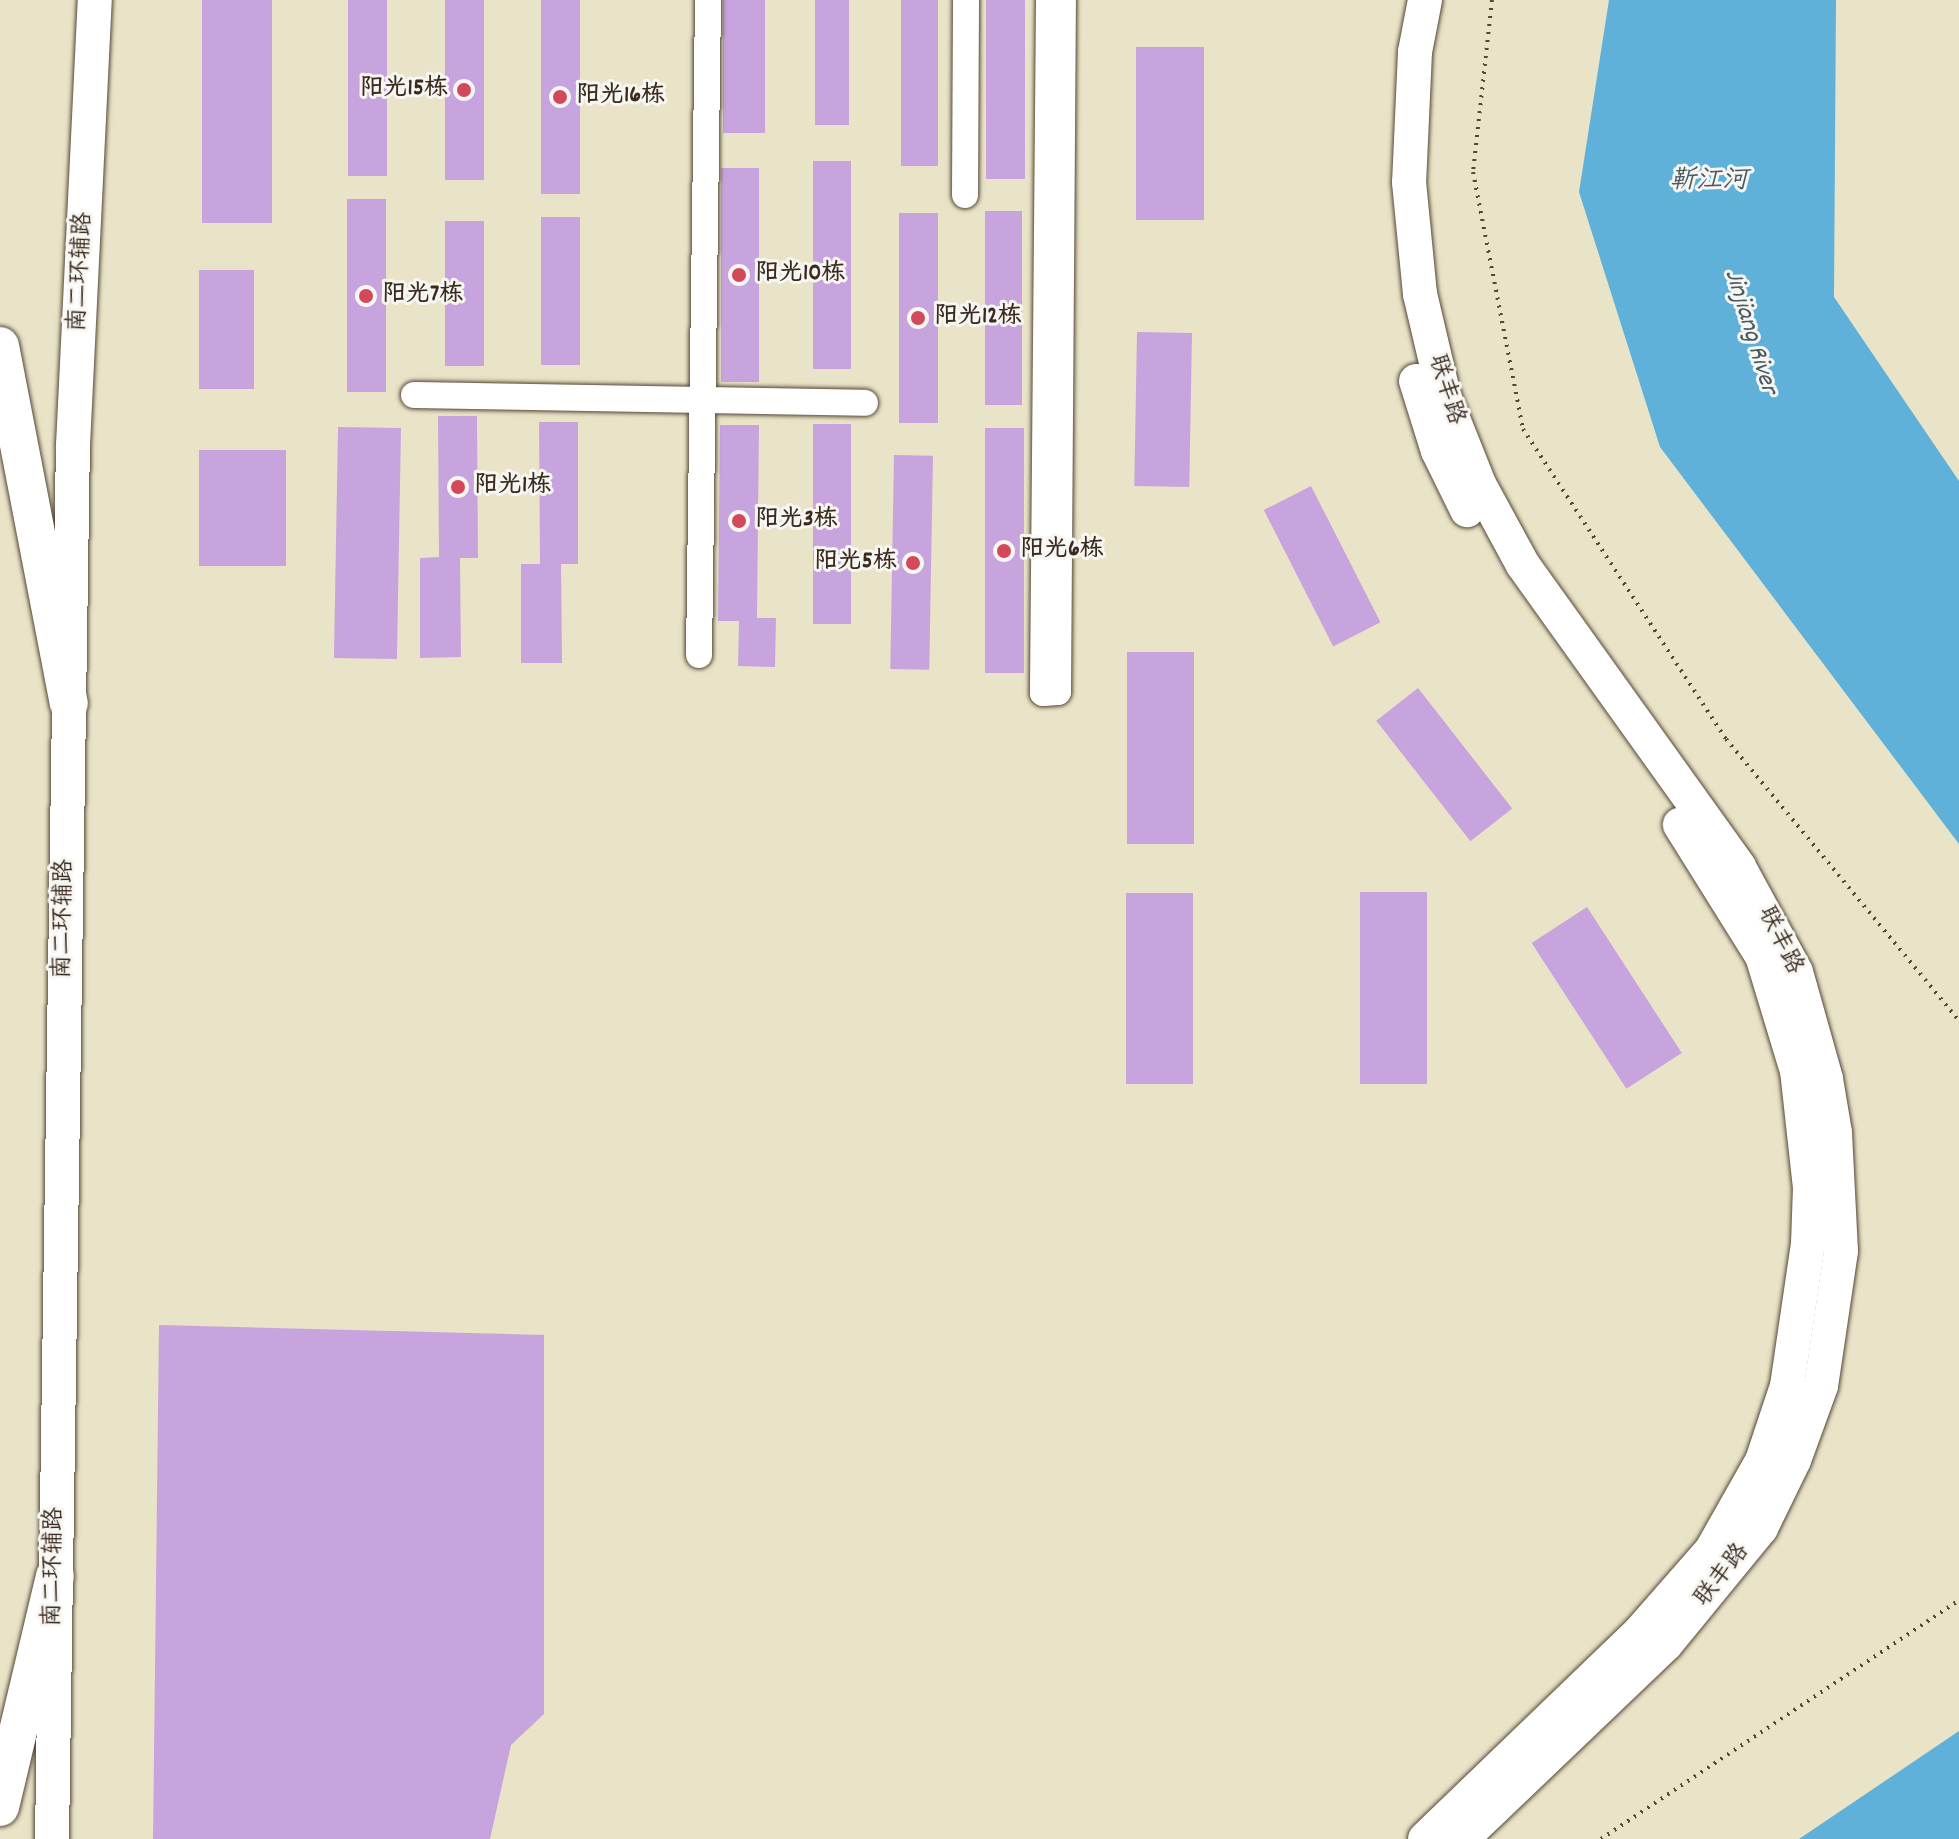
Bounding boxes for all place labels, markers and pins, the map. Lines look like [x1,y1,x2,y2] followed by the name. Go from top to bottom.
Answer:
[360,76,448,104] place label: 阳光15栋
[455,81,473,99] marker: 阳光15栋
[576,83,665,111] place label: 阳光16栋
[551,88,569,106] marker: 阳光16栋
[755,261,845,289] place label: 阳光10栋
[730,266,748,284] marker: 阳光10栋
[382,282,463,310] place label: 阳光7栋
[357,287,375,305] marker: 阳光7栋
[934,304,1022,332] place label: 阳光12栋
[909,309,927,327] marker: 阳光12栋
[474,473,551,501] place label: 阳光1栋
[449,478,467,496] marker: 阳光1栋
[755,507,838,535] place label: 阳光3栋
[730,512,748,530] marker: 阳光3栋
[1020,537,1104,565] place label: 阳光6栋
[995,542,1013,560] marker: 阳光6栋
[814,549,897,577] place label: 阳光5栋
[904,554,922,572] marker: 阳光5栋

